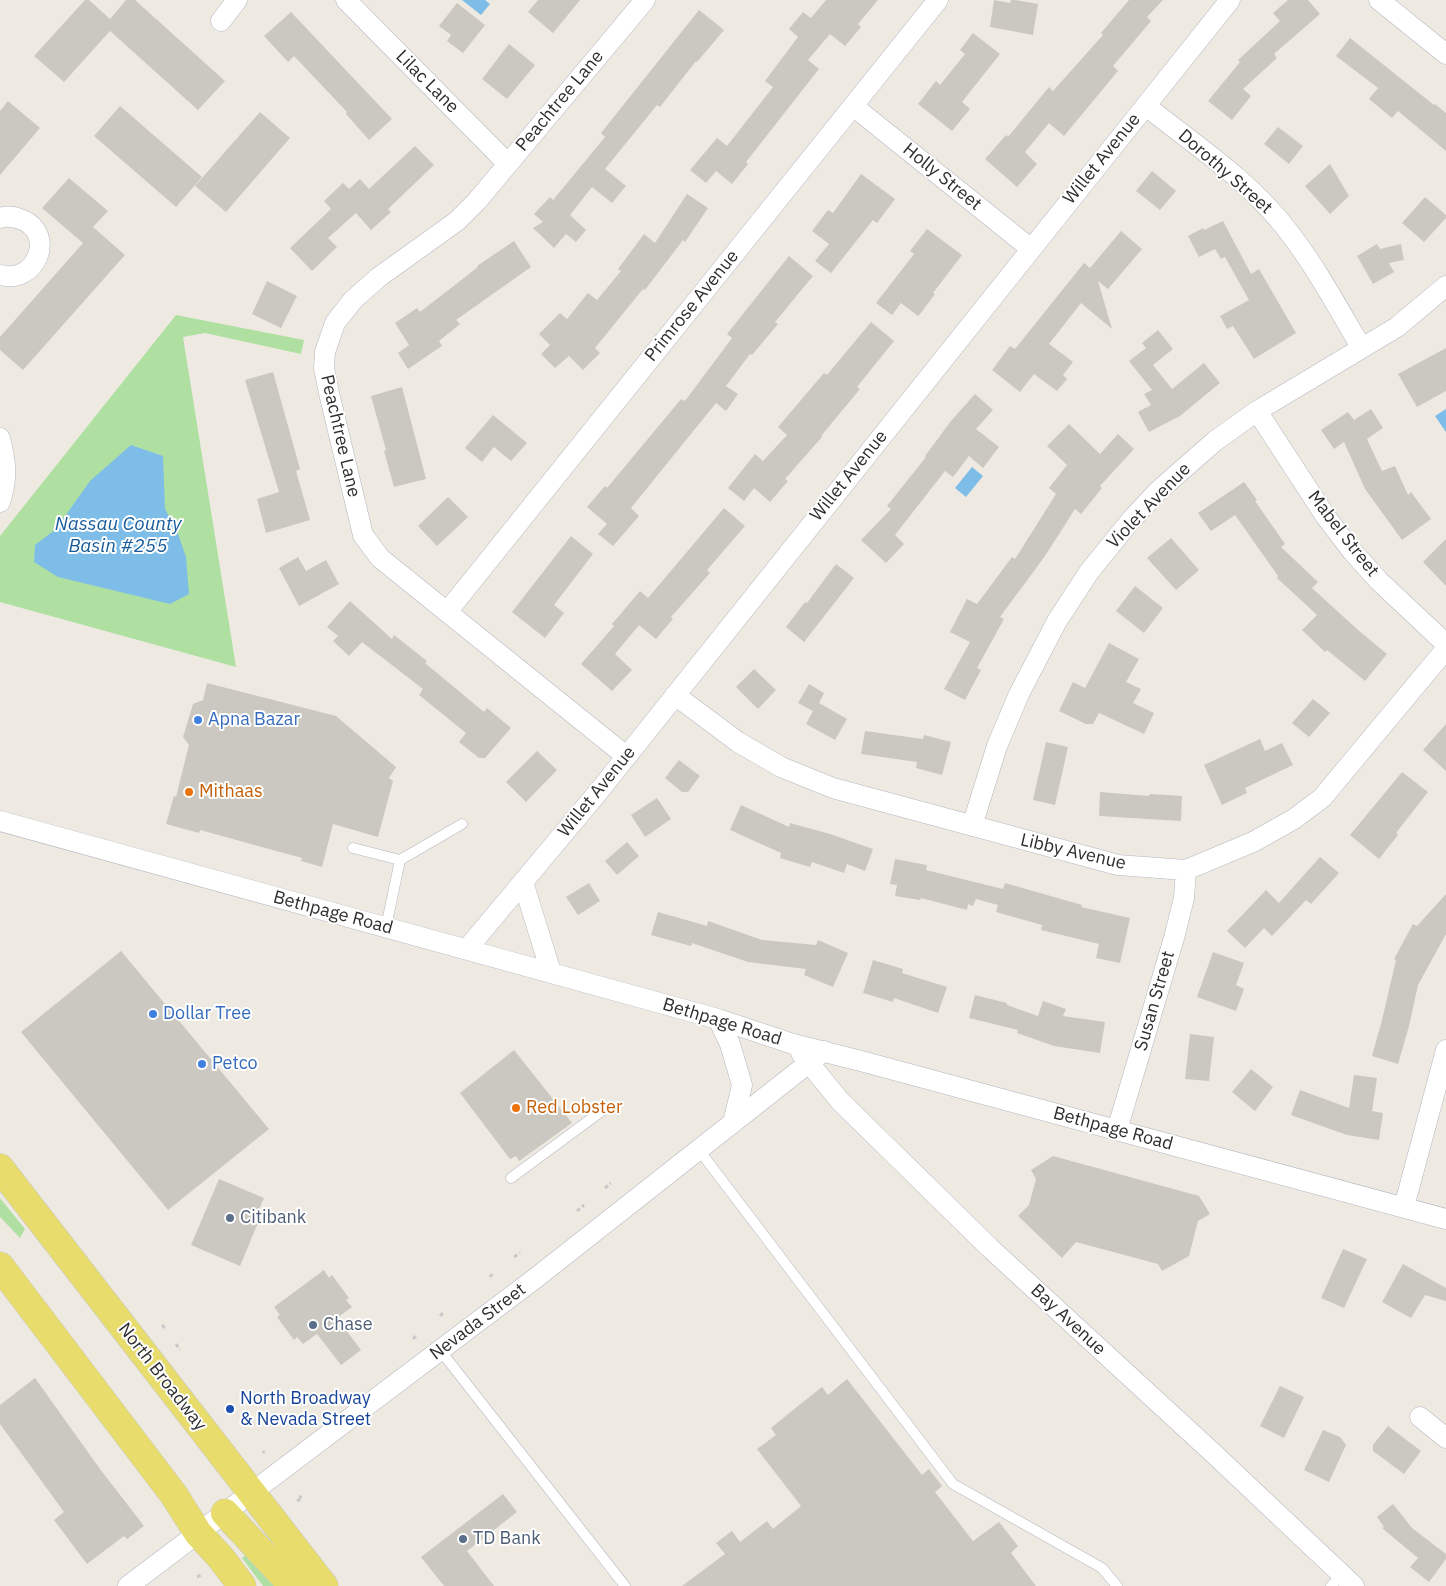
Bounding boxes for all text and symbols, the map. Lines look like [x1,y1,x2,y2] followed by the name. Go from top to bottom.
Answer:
[391,46,463,118] street label: Lilac Lane
[512,46,608,156] street label: Peachtree Lane
[1059,109,1145,209] street label: Willet Avenue
[1173,125,1277,219] street label: Dorothy Street
[898,139,986,215] street label: Holly Street
[640,246,744,366] street label: Primrose Avenue
[315,373,365,499] street label: Peachtree Lane
[806,426,892,526] street label: Willet Avenue
[1103,459,1195,553] street label: Violet Avenue
[1303,487,1383,581] street label: Mabel Street
[55,514,181,558] water label: Nassau County Basin #255
[208,709,300,731] place label: Apna Bazar
[192,714,204,726] marker: Apna Bazar
[554,742,640,842] street label: Willet Avenue
[199,781,263,803] place label: Mithaas
[183,786,195,798] marker: Mithaas
[1018,829,1128,875] street label: Libby Avenue
[271,887,395,939] street label: Bethpage Road
[1130,949,1180,1053] street label: Susan Street
[660,994,784,1050] street label: Bethpage Road
[163,1003,251,1025] place label: Dollar Tree
[147,1008,159,1020] marker: Dollar Tree
[212,1053,258,1075] place label: Petco
[196,1058,208,1070] marker: Petco
[526,1097,623,1119] place label: Red Lobster
[510,1102,522,1114] marker: Red Lobster
[1051,1103,1175,1155] street label: Bethpage Road
[240,1207,306,1229] place label: Citibank
[224,1212,236,1224] marker: Citibank
[426,1279,530,1365] street label: Nevada Street
[1026,1280,1110,1360] street label: Bay Avenue
[323,1314,373,1336] place label: Chase
[113,1319,211,1435] street label: North Broadway
[307,1319,319,1331] marker: Chase
[240,1388,371,1430] place label: North Broadway & Nevada Street
[224,1403,236,1415] marker: North Broadway & Nevada Street
[473,1528,541,1550] place label: TD Bank
[457,1533,469,1545] marker: TD Bank

